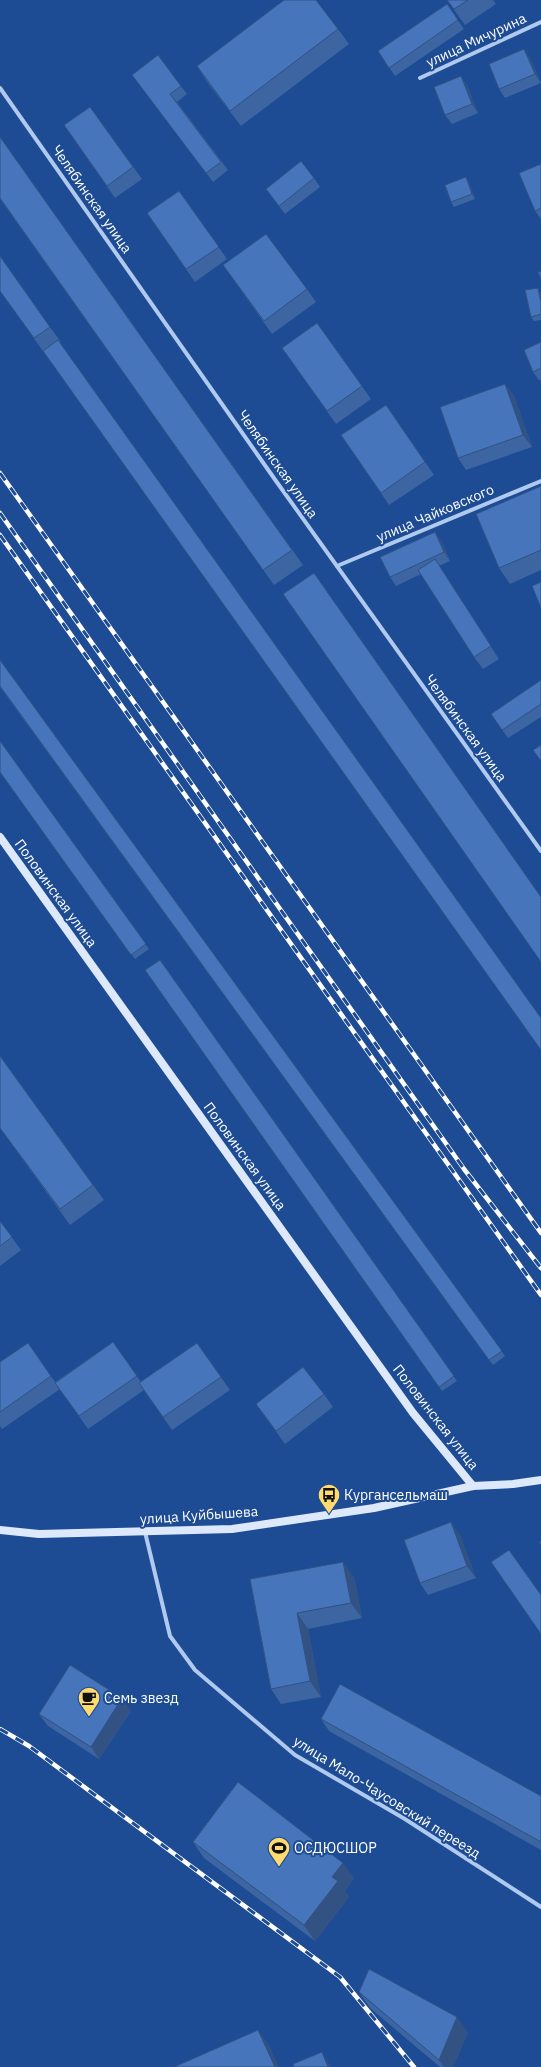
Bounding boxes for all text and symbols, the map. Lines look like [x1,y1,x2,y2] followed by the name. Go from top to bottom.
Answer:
[423,9,529,71] street label: улица Мичурина
[48,141,136,257] street label: Челябинская улица
[234,406,322,522] street label: Челябинская улица
[373,480,497,546] street label: улица Чайковского
[421,671,511,786] street label: Челябинская улица
[11,835,102,951] street label: Половинская улица
[200,1098,291,1214] street label: Половинская улица
[389,1361,483,1474] street label: Половинская улица
[316,1482,342,1515] bus stop icon: Кургансельмаш
[344,1486,448,1504] place label: Кургансельмаш
[139,1502,259,1528] street label: улица Куйбышева
[76,1685,102,1718] cafe icon: Семь звезд
[104,1689,179,1707] place label: Семь звезд
[290,1732,484,1862] street label: улица Мало-Чаусовский переезд
[266,1835,292,1868] sports icon: ОСДЮСШОР
[294,1839,377,1857] place label: ОСДЮСШОР

